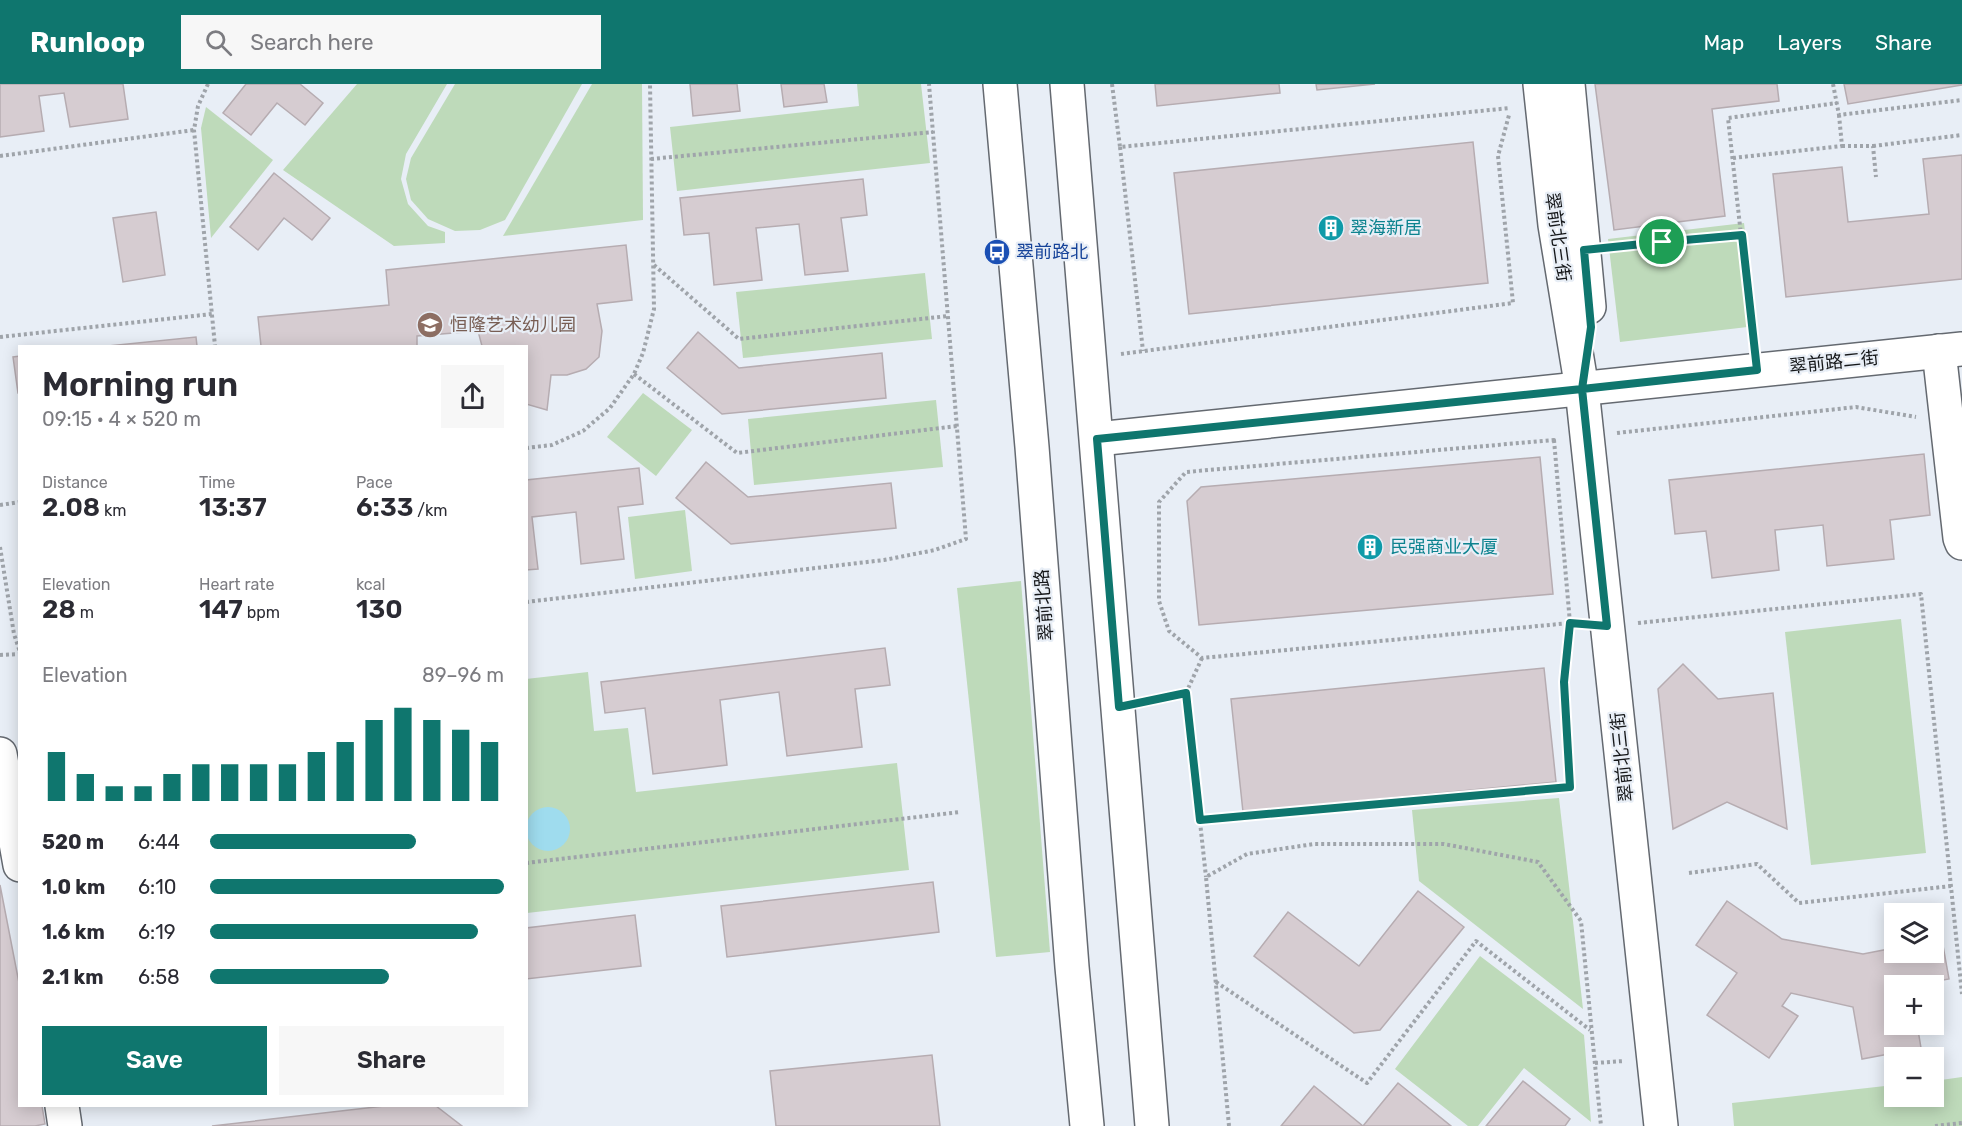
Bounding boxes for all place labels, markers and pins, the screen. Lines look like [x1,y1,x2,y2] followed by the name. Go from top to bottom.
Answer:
[1316,213,1346,243] building icon: 翠海新居
[1636,216,1687,267] pin
[1350,217,1422,239] place label: 翠海新居
[982,237,1012,267] bus stop icon: 翠前路北
[1016,241,1088,263] place label: 翠前路北
[415,310,445,340] school or university icon: 恒隆艺术幼儿园
[450,314,576,336] place label: 恒隆艺术幼儿园
[1355,532,1385,562] building icon: 民强商业大厦
[1390,536,1498,558] place label: 民强商业大厦

